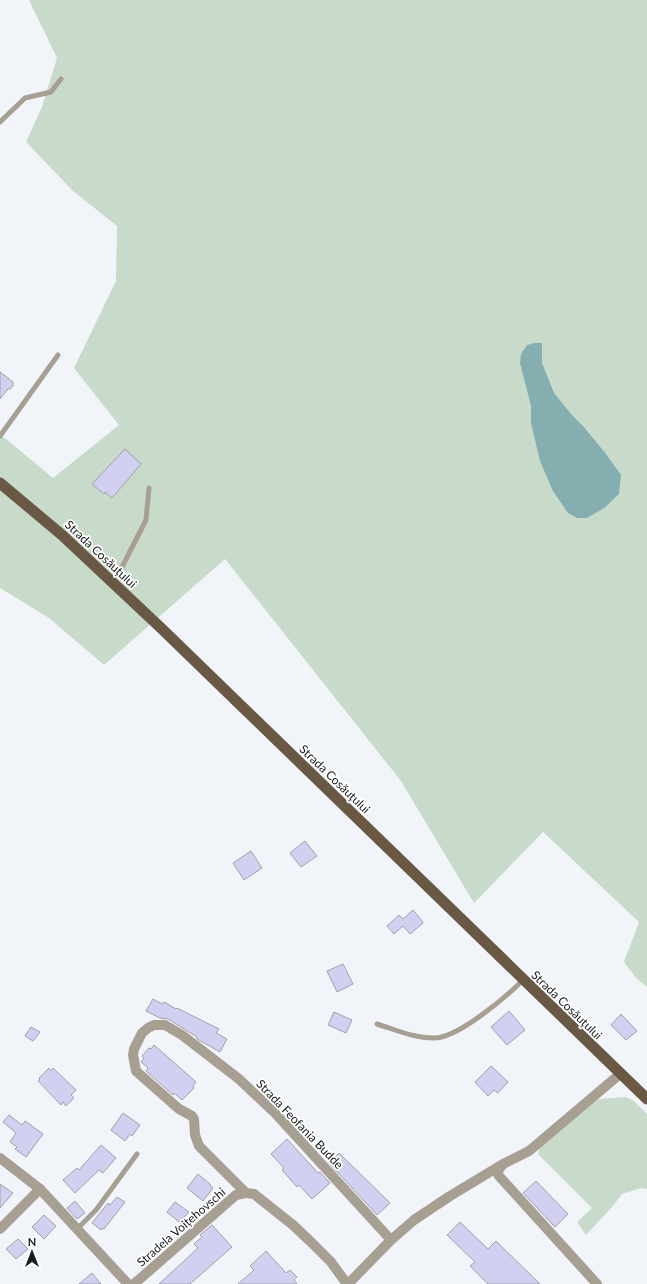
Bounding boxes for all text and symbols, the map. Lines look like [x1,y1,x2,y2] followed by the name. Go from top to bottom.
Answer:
[62,517,140,591] street label: Strada Cosăuțului
[297,741,374,817] street label: Strada Cosăuțului
[529,967,606,1043] street label: Strada Cosăuțului
[253,1076,347,1172] street label: Strada Feofania Budde
[134,1184,229,1270] street label: Stradela Voițehovschi
[12,1232,52,1272] north arrow
[28,1235,36,1248] text: N

